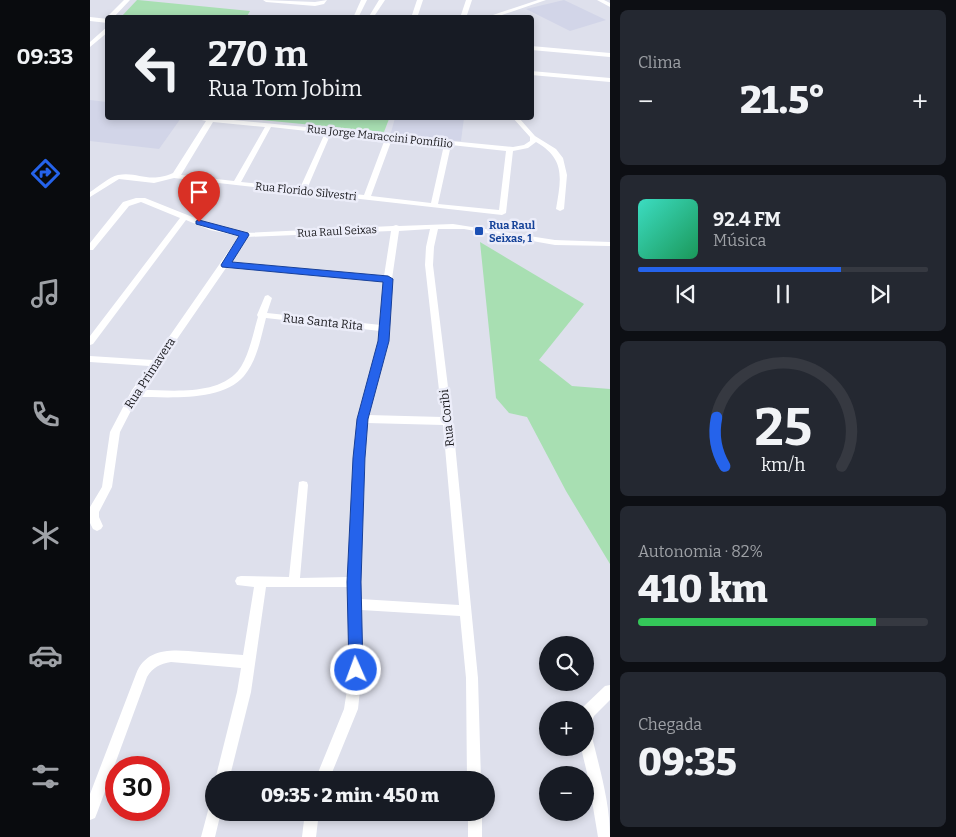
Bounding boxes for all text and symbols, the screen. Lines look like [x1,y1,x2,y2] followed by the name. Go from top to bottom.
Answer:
[208,33,308,75] text: 270 m
[125,35,190,100] icon: left
[16,43,74,70] text: 09:33
[638,53,681,72] text: Clima
[208,75,362,102] text: Rua Tom Jobim
[740,77,826,123] text: 21.5°
[638,85,653,118] text: −
[912,85,928,118] text: +
[306,122,454,151] street label: Rua Jorge Maraccini Pomfilio
[28,156,63,191] icon: directions
[178,171,220,222] pin
[185,178,213,206] icon: arrive
[255,180,358,203] street label: Rua Florido Silvestri
[713,208,781,231] text: 92.4 FM
[489,219,536,245] place label: Rua Raul Seixas, 1
[297,223,377,240] street label: Rua Raul Seixas
[473,225,485,237] marker: Rua Raul Seixas, 1
[713,231,766,250] text: Música
[28,276,63,311] icon: music
[672,280,700,308] icon: previous
[769,280,797,308] icon: pause
[866,280,894,308] icon: next
[282,311,364,333] street label: Rua Santa Rita
[122,335,178,411] street label: Rua Primavera
[437,388,457,447] street label: Rua Coribi
[754,396,812,459] text: 25
[28,397,63,432] icon: phone
[761,454,805,476] text: km/h
[28,518,63,553] icon: climate
[638,542,763,561] text: Autonomia · 82%
[638,566,768,612] text: 410 km
[539,636,594,821] map controls
[539,636,594,691] button: search
[28,638,63,673] icon: car
[329,643,381,695] position arrow
[539,701,594,756] button: +
[638,715,702,734] text: Chegada
[638,739,737,785] text: 09:35
[105,756,170,821] speed limit sign: 30
[28,759,63,794] icon: filters
[539,766,594,821] button: −
[261,784,439,807] text: 09:35 · 2 min · 450 m

